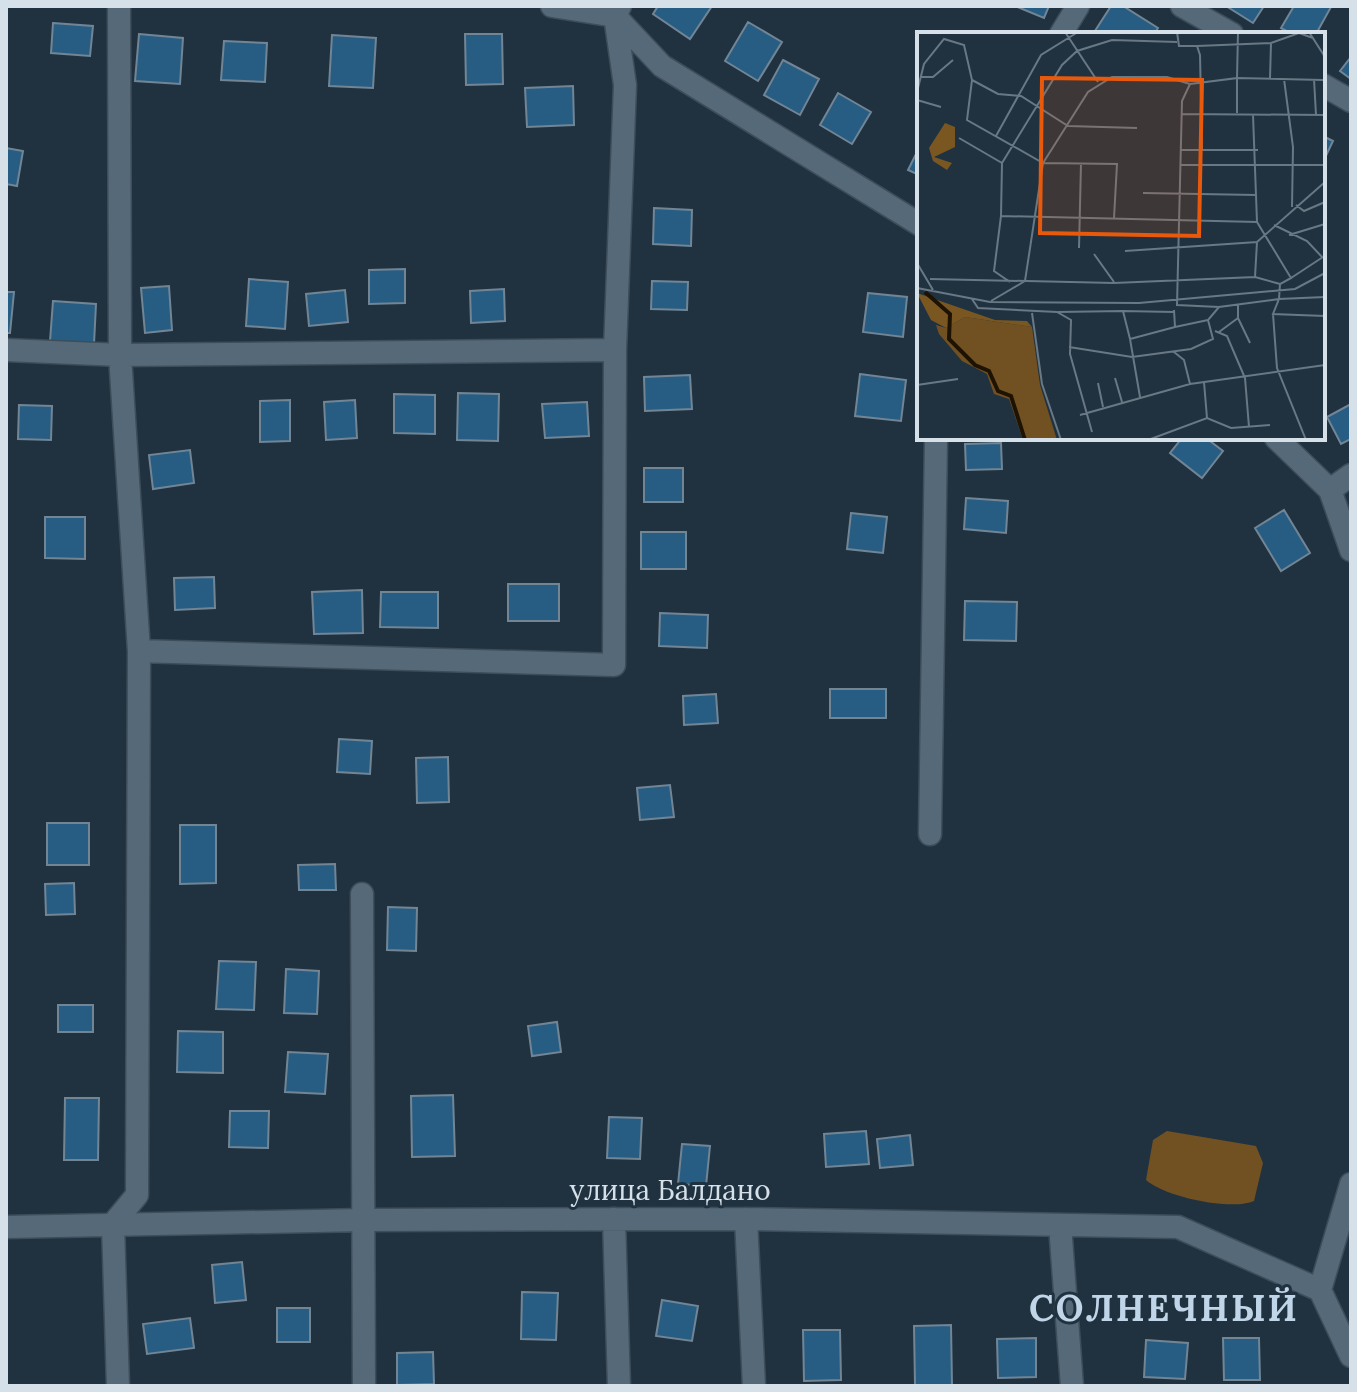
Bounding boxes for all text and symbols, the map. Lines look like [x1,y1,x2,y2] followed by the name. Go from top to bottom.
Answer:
[917,32,1325,440] inset map
[569,1172,771,1208] street label: улица Балдано
[1029,1285,1299,1331] district label: СОЛНЕЧНЫЙ

